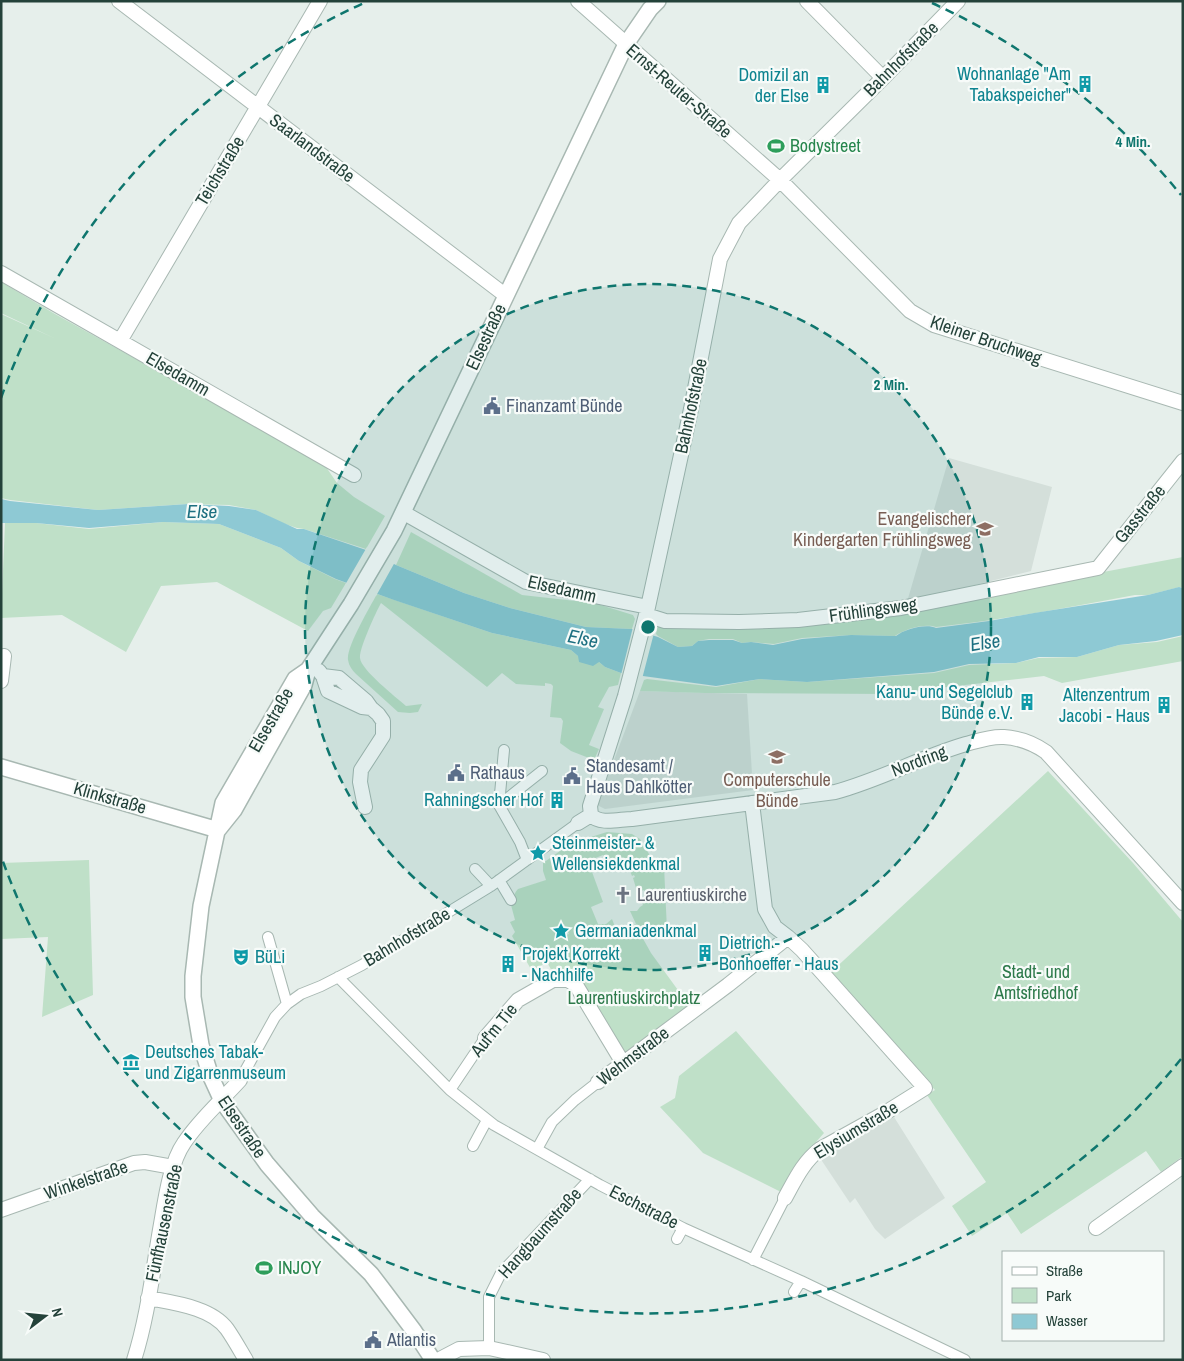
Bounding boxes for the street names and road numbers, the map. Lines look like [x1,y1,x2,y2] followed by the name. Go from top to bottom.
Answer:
[858,16,944,102] street label: Bahnhofstraße
[621,38,738,144] street label: Ernst-Reuter-Straße
[264,107,360,188] street label: Saarlandstraße
[189,131,250,210] street label: Teichstraße
[459,300,512,374] street label: Elsestraße
[927,309,1046,371] street label: Kleiner Bruchweg
[142,345,215,402] street label: Elsedamm
[668,356,713,456] street label: Bahnhofstraße
[1108,479,1171,548] street label: Gasstraße
[525,568,599,609] street label: Elsedamm
[827,591,919,628] street label: Frühlingsweg
[242,683,299,757] street label: Elsestraße
[888,738,951,782] street label: Nordring
[71,775,149,820] street label: Klinkstraße
[359,901,455,972] street label: Bahnhofstraße
[464,998,523,1062] street label: Auf'm Tie
[592,1020,674,1091] street label: Wehmstraße
[212,1090,273,1163] street label: Elsestraße
[809,1095,903,1165] street label: Elysiumstraße
[41,1154,131,1206] street label: Winkelstraße
[139,1162,188,1284] street label: Fünfhausenstraße
[605,1178,683,1235] street label: Eschstraße
[492,1182,587,1283] street label: Hangbaumstraße

